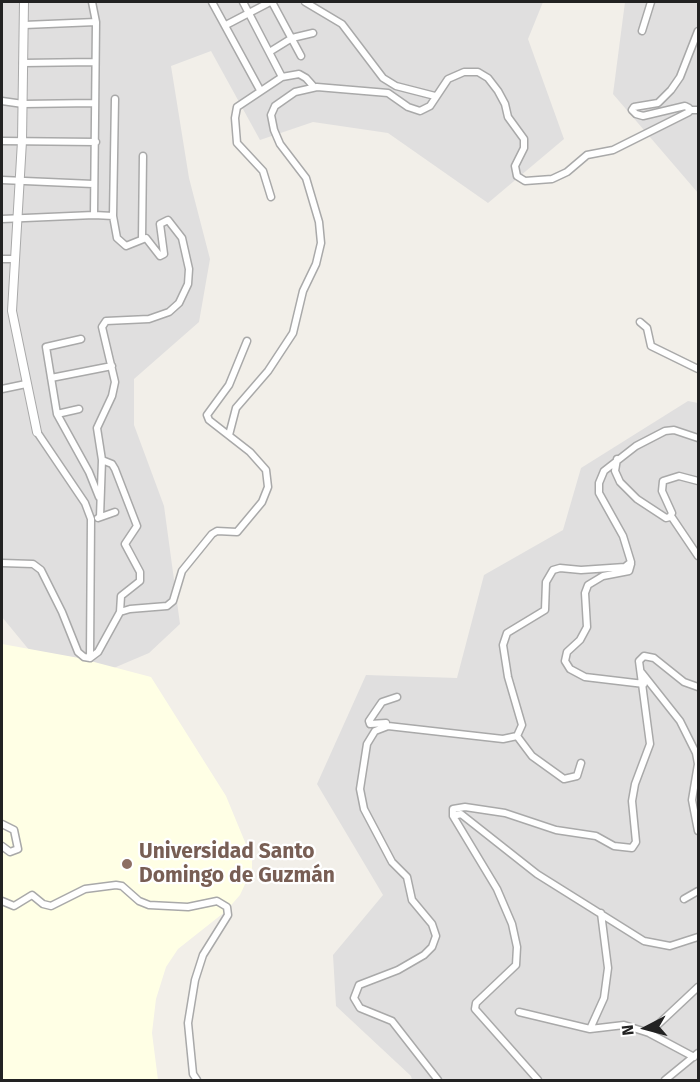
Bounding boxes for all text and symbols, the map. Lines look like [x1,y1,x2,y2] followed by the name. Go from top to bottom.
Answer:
[139,839,335,889] place label: Universidad Santo Domingo de Guzmán
[120,857,134,871] marker: Universidad Santo Domingo de Guzmán
[616,998,676,1058] north arrow
[618,1024,638,1036] text: N

